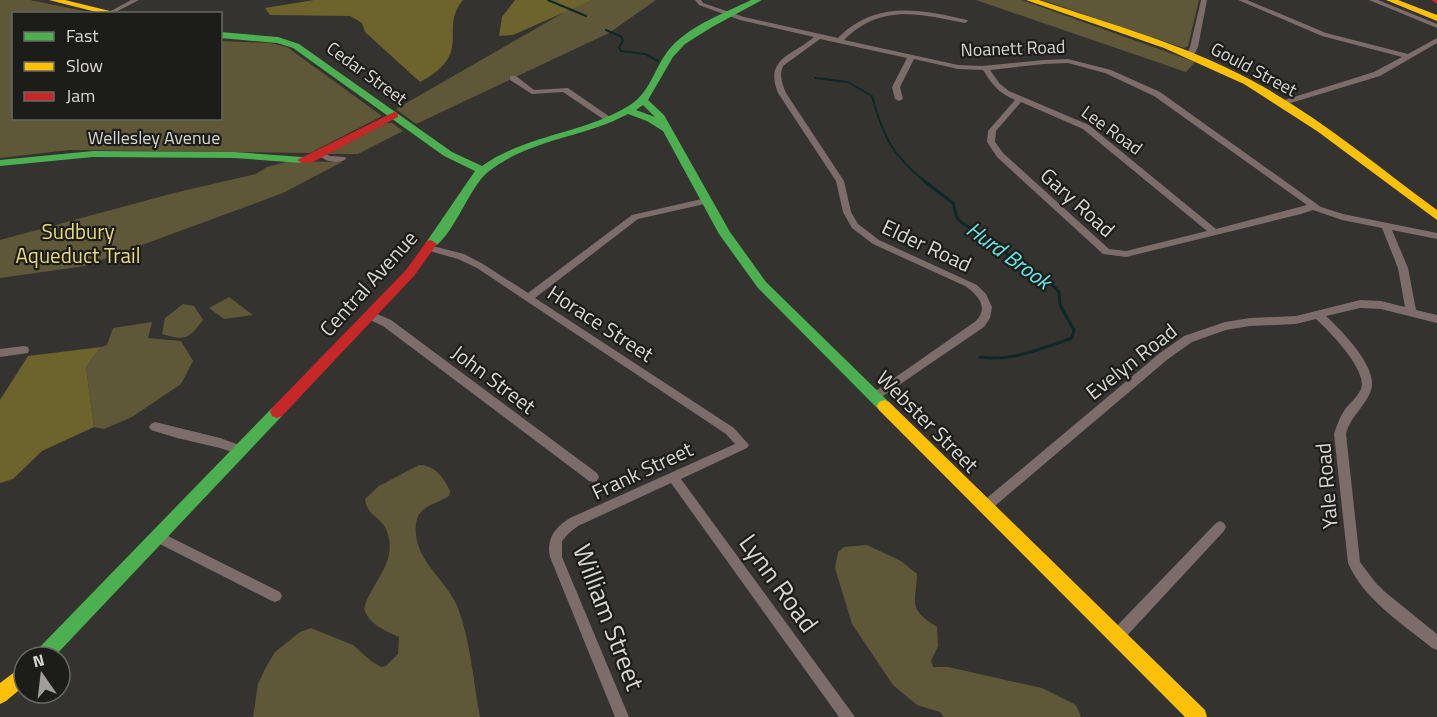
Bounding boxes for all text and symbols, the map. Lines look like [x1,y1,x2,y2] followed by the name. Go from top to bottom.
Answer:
[12,12,222,120] legend
[66,22,99,49] text: Fast
[960,33,1066,63] street label: Noanett Road
[321,34,413,112] street label: Cedar Street
[1206,35,1303,103] street label: Gould Street
[66,52,103,79] text: Slow
[66,82,95,109] text: Jam
[1076,99,1148,161] street label: Lee Road
[88,124,220,151] street label: Wellesley Avenue
[1033,160,1123,244] street label: Gary Road
[877,210,977,280] street label: Elder Road
[959,212,1060,299] water label: Hurd Brook
[15,215,141,271] park label: Sudbury Aqueduct Trail
[311,223,425,343] street label: Central Avenue
[541,277,661,370] street label: Horace Street
[1078,315,1184,407] street label: Evelyn Road
[445,337,543,422] street label: John Street
[869,362,987,480] street label: Webster Street
[586,432,698,507] street label: Frank Street
[1306,442,1346,530] street label: Yale Road
[730,526,828,640] street label: Lynn Road
[563,538,655,696] street label: William Street
[12,645,72,705] north arrow
[30,647,47,673] text: N

